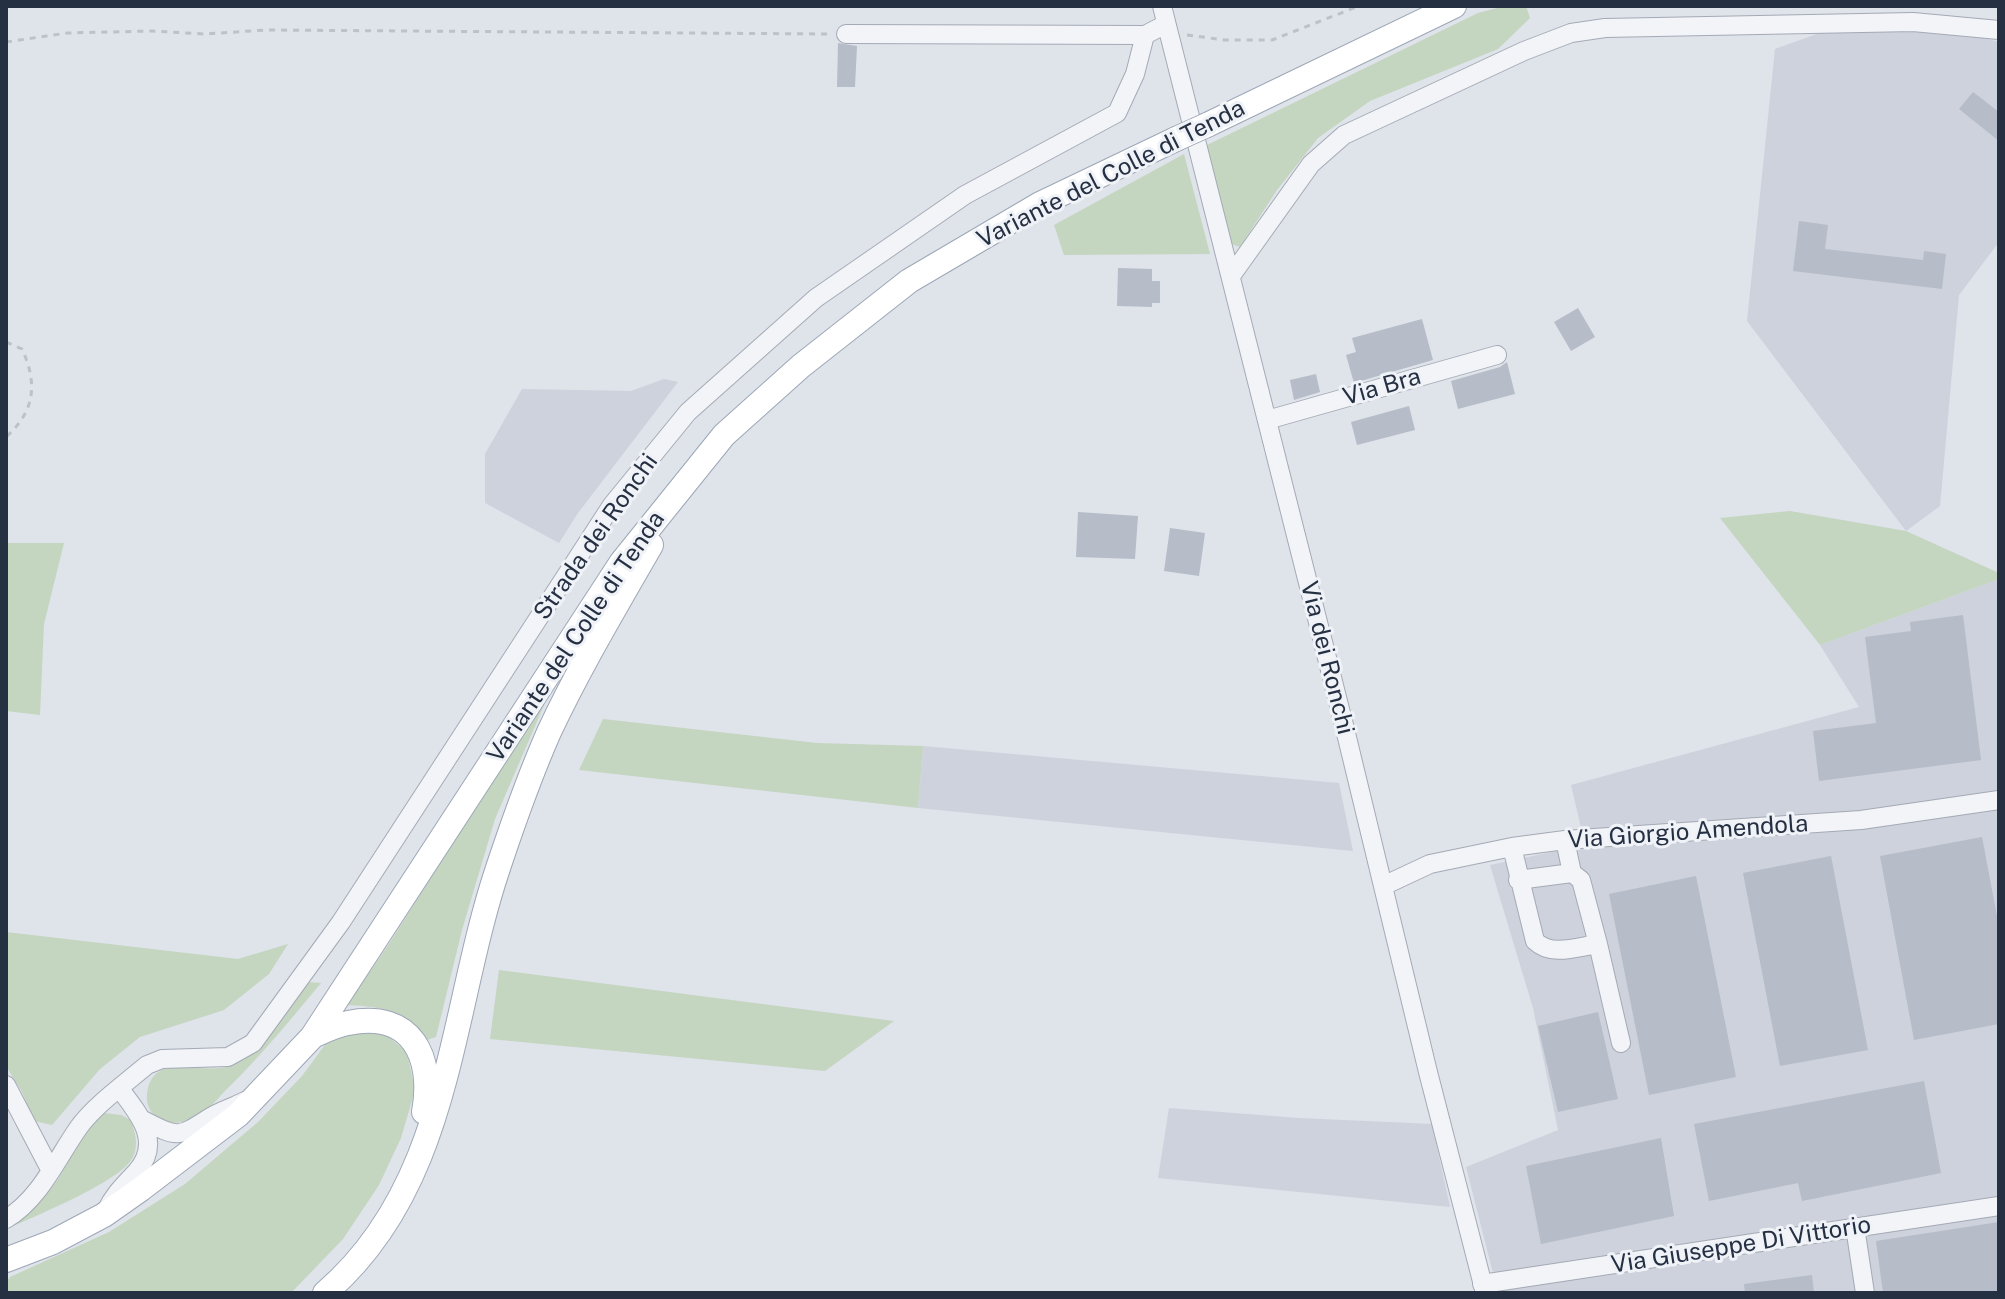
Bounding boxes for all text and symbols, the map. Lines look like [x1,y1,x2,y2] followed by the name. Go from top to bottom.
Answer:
[972,94,1250,254] street label: Variante del Colle di Tenda
[1340,362,1424,412] street label: Via Bra
[528,448,664,626] street label: Strada dei Ronchi
[481,506,671,768] street label: Variante del Colle di Tenda
[1294,578,1360,738] street label: Via dei Ronchi
[1567,809,1809,855] street label: Via Giorgio Amendola
[1609,1210,1873,1280] street label: Via Giuseppe Di Vittorio

